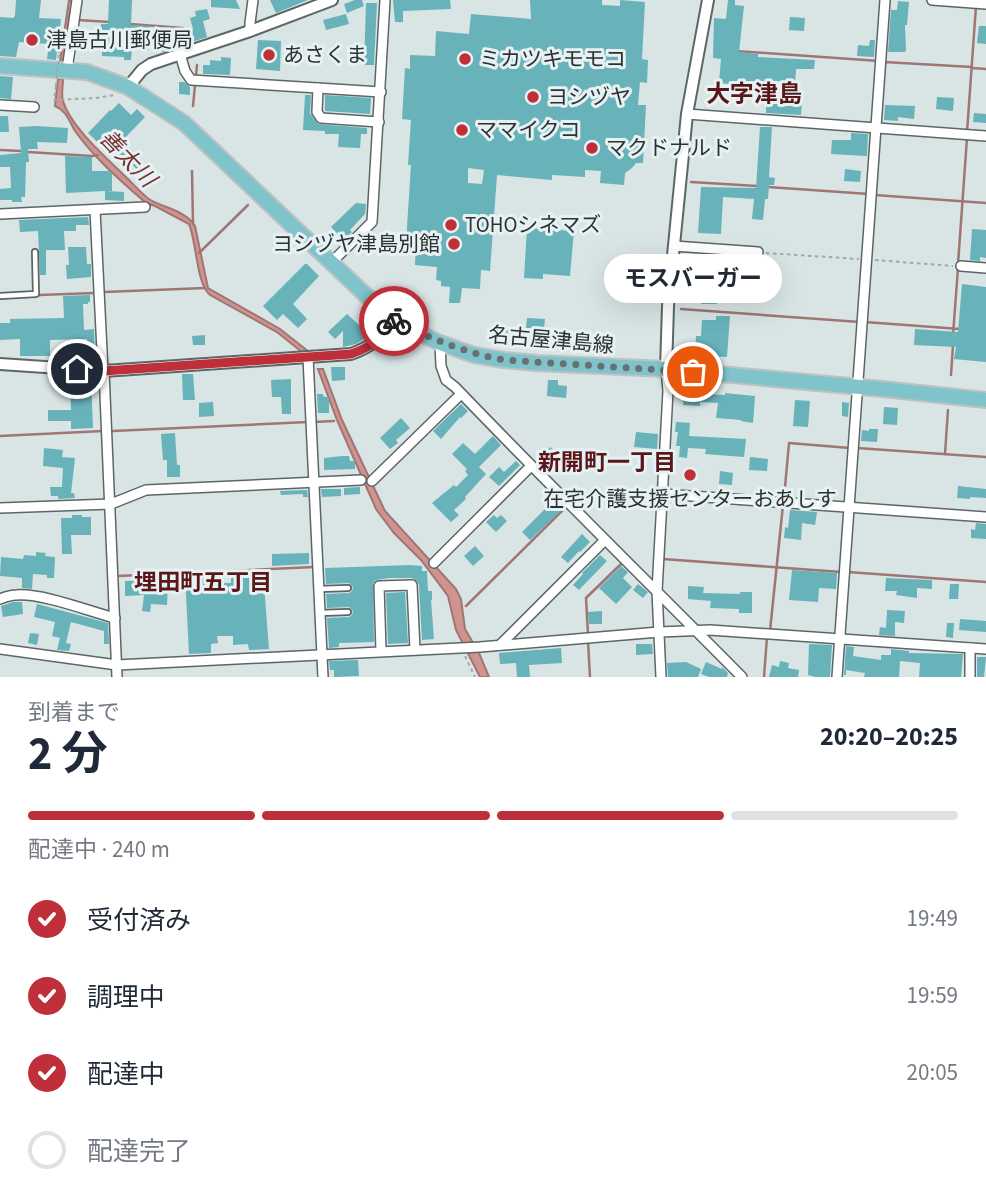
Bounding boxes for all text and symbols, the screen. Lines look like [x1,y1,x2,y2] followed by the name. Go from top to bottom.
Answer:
[46,25,193,55] place label: 津島古川郵便局
[24,32,40,48] marker: 津島古川郵便局
[283,40,367,70] place label: あさくま
[479,44,626,74] place label: ミカツキモモコ
[261,47,277,63] marker: あさくま
[457,51,473,67] marker: ミカツキモモコ
[706,77,802,112] district label: 大字津島
[547,82,631,112] place label: ヨシヅヤ
[525,89,541,105] marker: ヨシヅヤ
[476,115,581,145] place label: ママイクコ
[92,122,166,197] water label: 善太川
[454,122,470,138] marker: ママイクコ
[606,133,732,163] place label: マクドナルド
[584,140,600,156] marker: マクドナルド
[465,210,601,240] place label: TOHOシネマズ
[443,217,459,233] marker: TOHOシネマズ
[272,229,440,259] place label: ヨシヅヤ津島別館
[446,236,462,252] marker: ヨシヅヤ津島別館
[604,253,782,302] callout: モスバーガー
[624,262,762,295] text: モスバーガー
[359,286,429,356] courier
[375,302,413,340] icon: bike
[487,320,615,360] street label: 名古屋津島線
[47,339,107,399] pin
[663,342,723,402] pin
[58,350,96,388] icon: home
[674,353,712,391] icon: bag
[538,446,676,479] district label: 新開町一丁目
[682,467,698,483] marker: 在宅介護支援センターおあしす
[543,484,837,514] place label: 在宅介護支援センターおあしす
[134,566,272,599] district label: 埋田町五丁目
[28,696,120,729] text: 到着まで
[820,718,958,755] text: 20:20–20:25
[28,722,108,787] text: 2 分
[28,833,170,866] text: 配達中 · 240 m
[28,900,66,938] icon: check
[87,902,191,939] text: 受付済み
[907,902,958,935] text: 19:49
[28,977,66,1015] icon: check
[87,979,165,1016] text: 調理中
[907,979,958,1012] text: 19:59
[28,1054,66,1092] icon: check
[87,1056,165,1093] text: 配達中
[907,1056,958,1089] text: 20:05
[87,1133,191,1170] text: 配達完了

